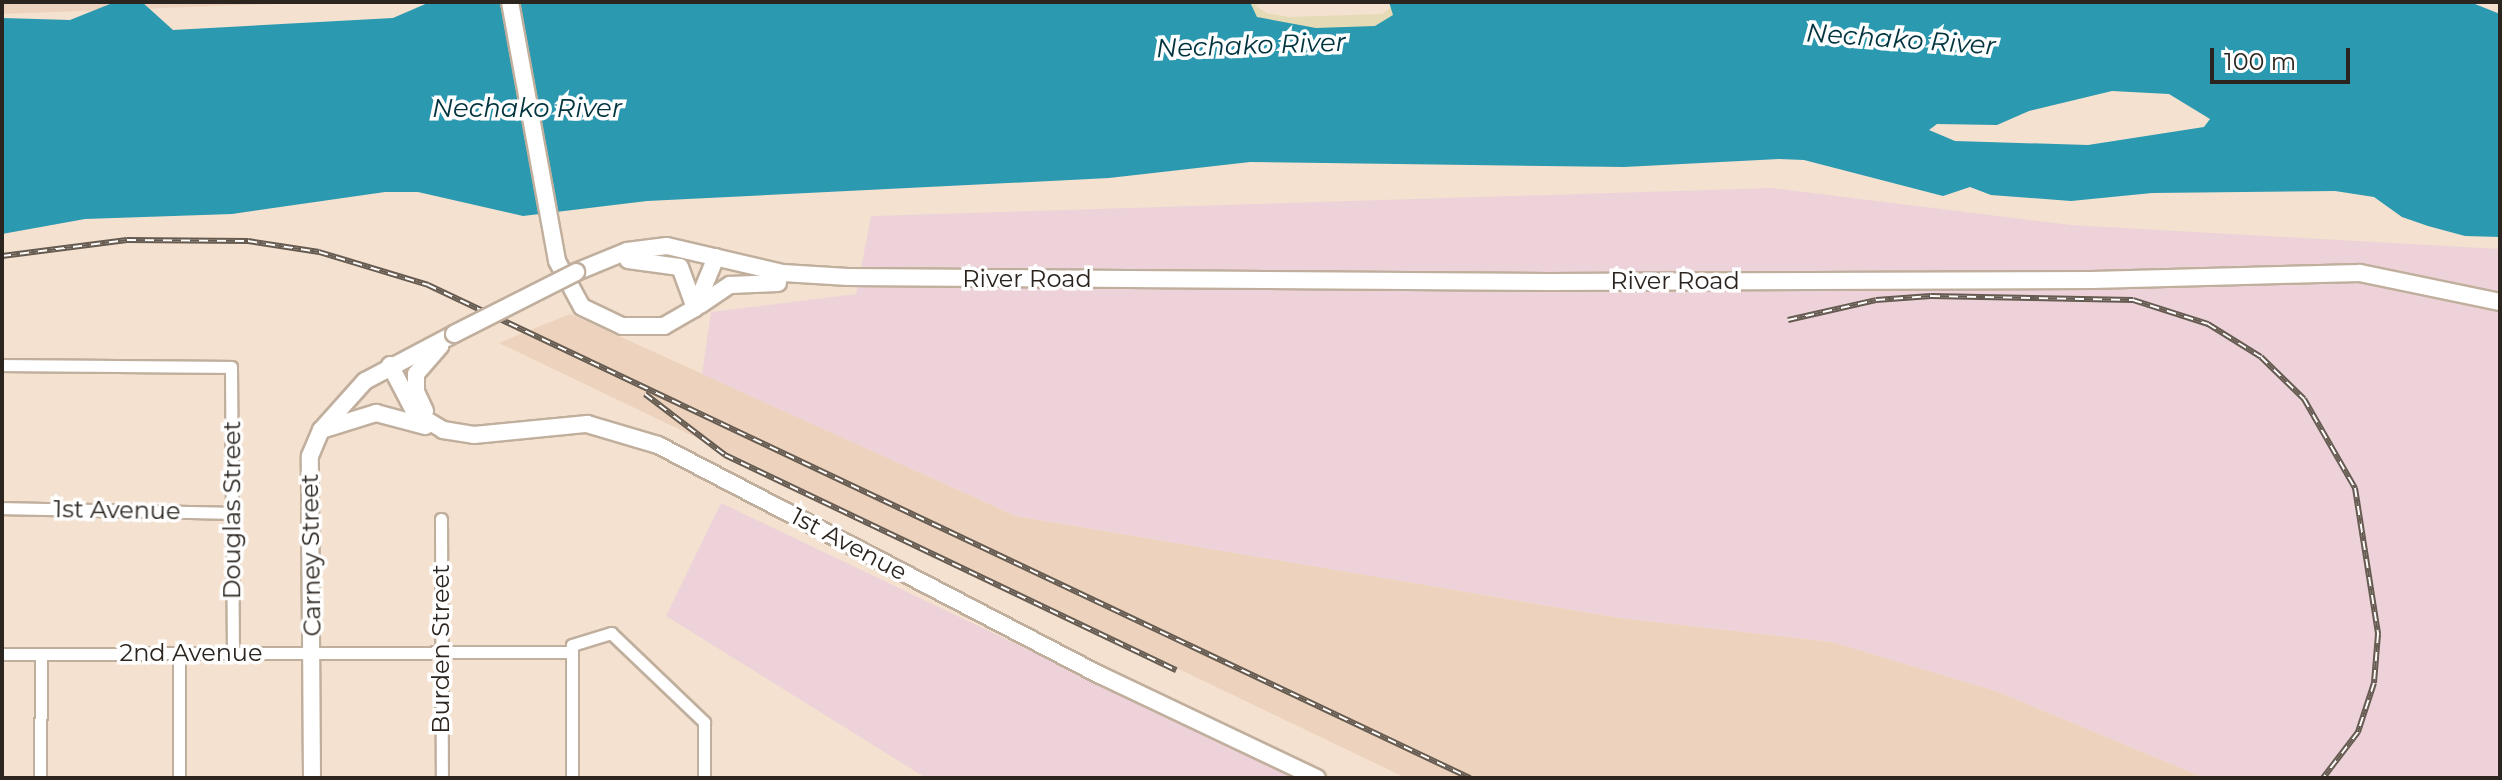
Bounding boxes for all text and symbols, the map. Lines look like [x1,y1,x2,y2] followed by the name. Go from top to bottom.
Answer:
[1805,18,1997,62] water label: Nechako River
[1155,27,1347,65] water label: Nechako River
[2214,32,2354,82] scale bar
[2224,47,2296,76] text: 100 m
[432,93,622,125] water label: Nechako River
[962,265,1092,293] street label: River Road
[1610,267,1740,295] street label: River Road
[218,421,246,599] street label: Douglas Street
[295,473,327,637] street label: Carney Street
[53,494,181,526] street label: 1st Avenue
[786,501,912,587] street label: 1st Avenue
[427,564,455,734] street label: Burden Street
[120,639,262,667] street label: 2nd Avenue

